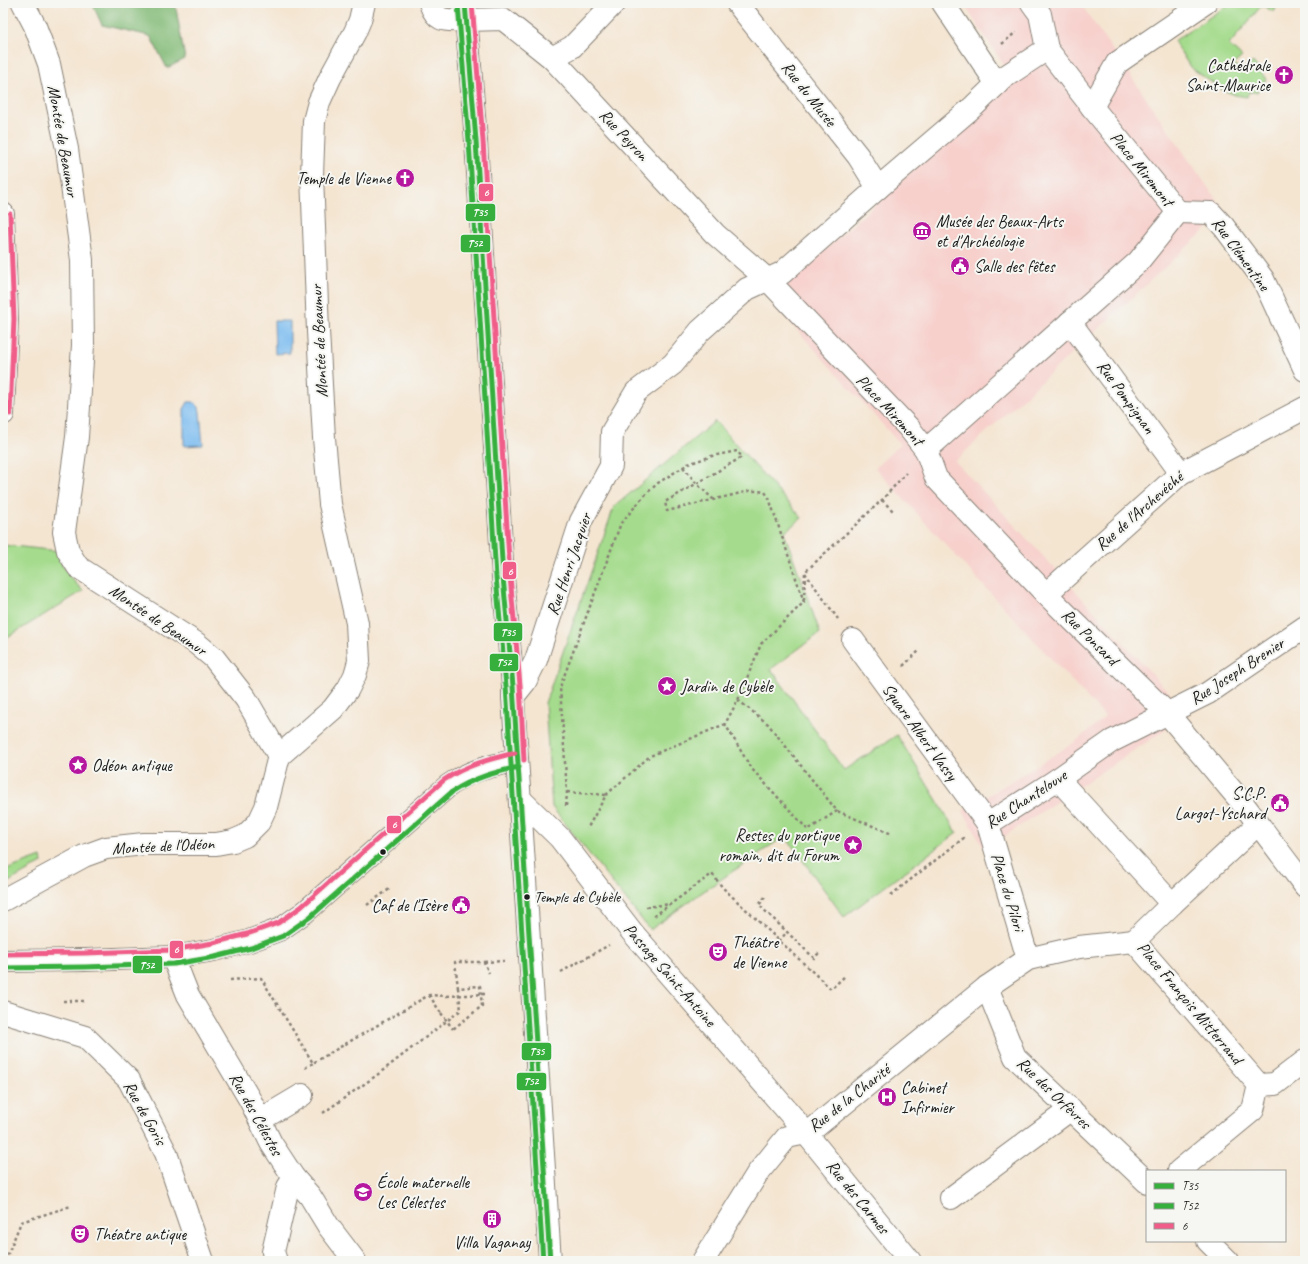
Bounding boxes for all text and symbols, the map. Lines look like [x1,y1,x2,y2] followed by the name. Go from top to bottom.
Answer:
[1186,55,1271,96] place label: Cathédrale Saint-Maurice
[777,57,842,132] street label: Rue du Musée
[1273,64,1295,86] church icon: Cathédrale Saint-Maurice
[43,84,83,200] street label: Montée de Beaumur
[595,105,654,166] street label: Rue Peyron
[1106,127,1180,212] street label: Place Miremont
[394,167,416,189] church icon: Temple de Vienne
[297,168,392,189] place label: Temple de Vienne
[478,183,494,202] line badge: 6
[483,185,489,199] text: 6
[465,203,496,222] line badge: T35
[473,205,489,219] text: T35
[936,211,1065,252] place label: Musée des Beaux-Arts et d'Archéologie
[1207,213,1276,296] street label: Rue Clémentine
[911,220,933,242] museum icon: Musée des Beaux-Arts et d'Archéologie
[460,234,491,253] line badge: T52
[468,236,483,250] text: T52
[949,255,971,277] public building icon: Salle des fêtes
[974,256,1056,277] place label: Salle des fêtes
[305,282,332,398] street label: Montée de Beaumur
[1092,356,1160,438] street label: Rue Pompignan
[852,370,930,452] street label: Place Miremont
[1091,465,1189,555] street label: Rue de l'Archevéché
[542,508,597,618] street label: Rue Henri Jacquier
[502,561,517,580] line badge: 6
[507,564,513,578] text: 6
[105,580,212,661] street label: Montée de Beaumur
[1057,604,1124,671] street label: Rue Ponsard
[493,622,523,642] line badge: T35
[501,625,517,639] text: T35
[1186,632,1290,709] street label: Rue Joseph Brenier
[489,653,519,672] line badge: T52
[497,655,512,669] text: T52
[656,675,678,697] place icon: Jardin de Cybèle
[680,676,774,697] place label: Jardin de Cybèle
[878,679,963,786] street label: Square Albert Vassy
[67,754,89,776] place icon: Odéon antique
[92,755,173,776] place label: Odéon antique
[981,764,1072,833] street label: Rue Chantelouve
[1175,783,1269,824] place label: S.C.P. Largot-Yschard
[1269,792,1291,814] public building icon: S.C.P. Largot-Yschard
[386,815,402,834] line badge: 6
[391,817,397,831] text: 6
[719,825,841,866] place label: Restes du portique romain, dit du Forum
[111,833,216,859] street label: Montée de l'Odéon
[842,834,864,856] place icon: Restes du portique romain, dit du Forum
[378,847,388,857] unlabelled marker
[986,850,1031,936] street label: Place du Pilori
[534,887,622,907] place label: Temple de Cybèle
[522,892,532,902] marker: Temple de Cybèle
[450,894,472,916] public building icon: Caf de l'Isère
[372,895,448,916] place label: Caf de l'Isère
[619,919,722,1032] street label: Passage Saint-Antoine
[732,932,788,973] place label: Théâtre de Vienne
[1133,938,1249,1070] street label: Place François Mitterrand
[169,940,184,959] line badge: 6
[707,941,729,963] theatre icon: Théâtre de Vienne
[173,942,179,956] text: 6
[132,955,163,974] line badge: T52
[140,958,155,972] text: T52
[521,1042,552,1061] line badge: T35
[530,1044,546,1058] text: T35
[1013,1053,1097,1135] street label: Rue des Orfèvres
[804,1058,896,1137] street label: Rue de la Charité
[225,1069,288,1161] street label: Rue des Célestes
[516,1072,547,1091] line badge: T52
[524,1074,539,1088] text: T52
[119,1077,172,1151] street label: Rue de Goris
[901,1077,955,1118] place label: Cabinet Infirmier
[876,1086,898,1108] hospital icon: Cabinet Infirmier
[822,1156,895,1239] street label: Rue des Carmes
[1146,1170,1286,1242] legend
[377,1171,471,1213] place label: École maternelle Les Célestes
[1182,1178,1199,1194] text: T35
[352,1181,374,1203] school or university icon: École maternelle Les Célestes
[1182,1198,1200,1214] text: T52
[481,1208,503,1230] building icon: Villa Vaganay
[1182,1218,1188,1234] text: 6
[69,1223,91,1245] theatre icon: Théatre antique
[94,1224,188,1245] place label: Théatre antique
[454,1232,531,1253] place label: Villa Vaganay

